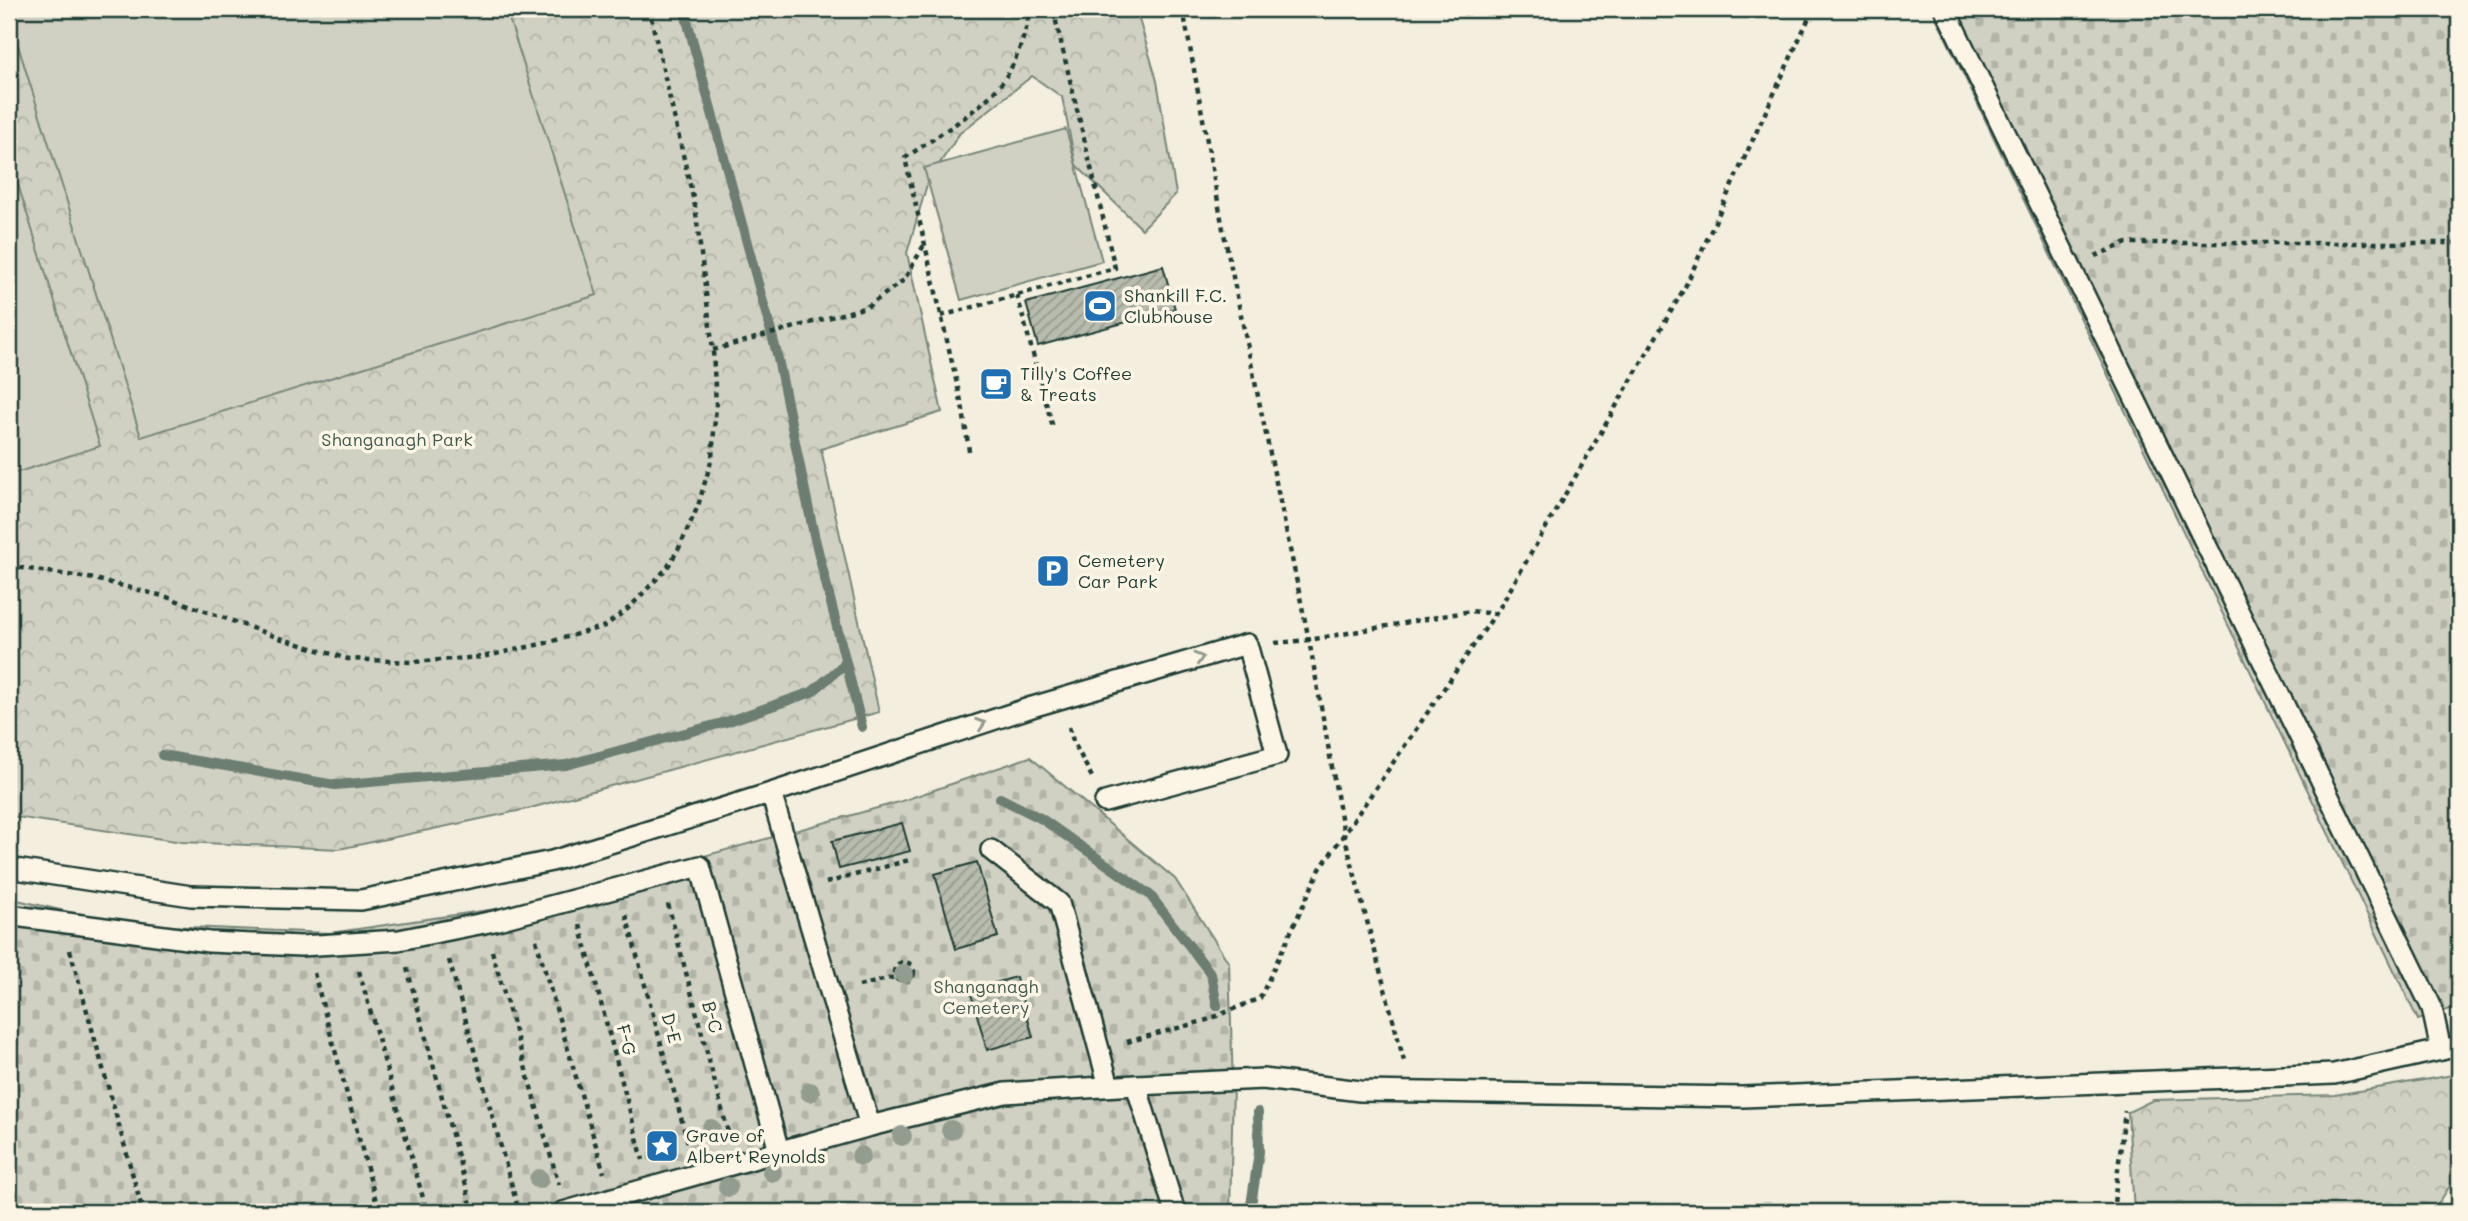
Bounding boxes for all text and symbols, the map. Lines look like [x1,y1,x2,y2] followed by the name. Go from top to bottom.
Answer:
[1124,283,1227,328] place label: Shankill F.C. Clubhouse
[1081,287,1119,325] sports icon: Shankill F.C. Clubhouse
[1020,361,1132,406] place label: Tilly's Coffee & Treats
[977,365,1015,403] cafe icon: Tilly's Coffee & Treats
[321,427,473,451] park label: Shanganagh Park
[1078,548,1165,593] place label: Cemetery Car Park
[1034,552,1072,590] parking icon: Cemetery Car Park
[1193,651,1205,666] one-way arrow
[975,718,987,732] one-way arrow
[934,974,1038,1019] park label: Shanganagh Cemetery
[697,998,729,1035] street label: B-C
[656,1010,687,1045] street label: D-E
[611,1022,643,1058] street label: F-G
[686,1123,826,1168] place label: Grave of Albert Reynolds
[643,1127,681,1165] place icon: Grave of Albert Reynolds

